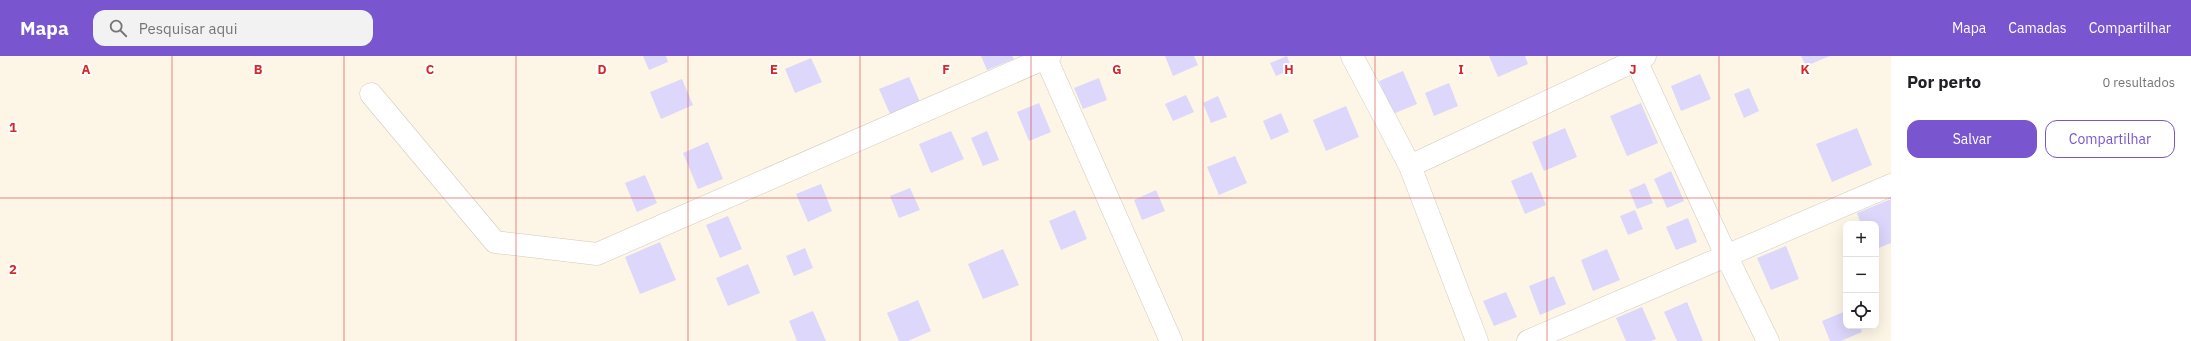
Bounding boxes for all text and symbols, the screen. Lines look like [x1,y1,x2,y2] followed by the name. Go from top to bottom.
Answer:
[93,10,373,46] search box
[20,16,69,40] text: Mapa
[107,17,129,39] icon: search
[139,19,237,38] text: Pesquisar aqui
[1952,19,1986,37] text: Mapa
[2008,19,2067,37] text: Camadas
[2089,19,2171,37] text: Compartilhar
[82,61,91,78] text: A
[254,61,263,78] text: B
[426,61,435,78] text: C
[597,61,607,78] text: D
[770,61,778,78] text: E
[942,61,950,78] text: F
[1112,61,1122,78] text: G
[1284,61,1294,78] text: H
[1458,61,1464,78] text: I
[1629,61,1637,78] text: J
[1800,61,1810,78] text: K
[1907,71,1981,93] text: Por perto
[2102,74,2175,91] text: 0 resultados
[9,119,17,136] text: 1
[1907,120,2037,158] button: Salvar
[2045,120,2175,158] button: Compartilhar
[1843,221,1879,329] map controls
[1843,221,1879,257] button: +
[1843,257,1879,293] button: −
[9,261,17,278] text: 2
[1843,293,1879,329] button: locate

